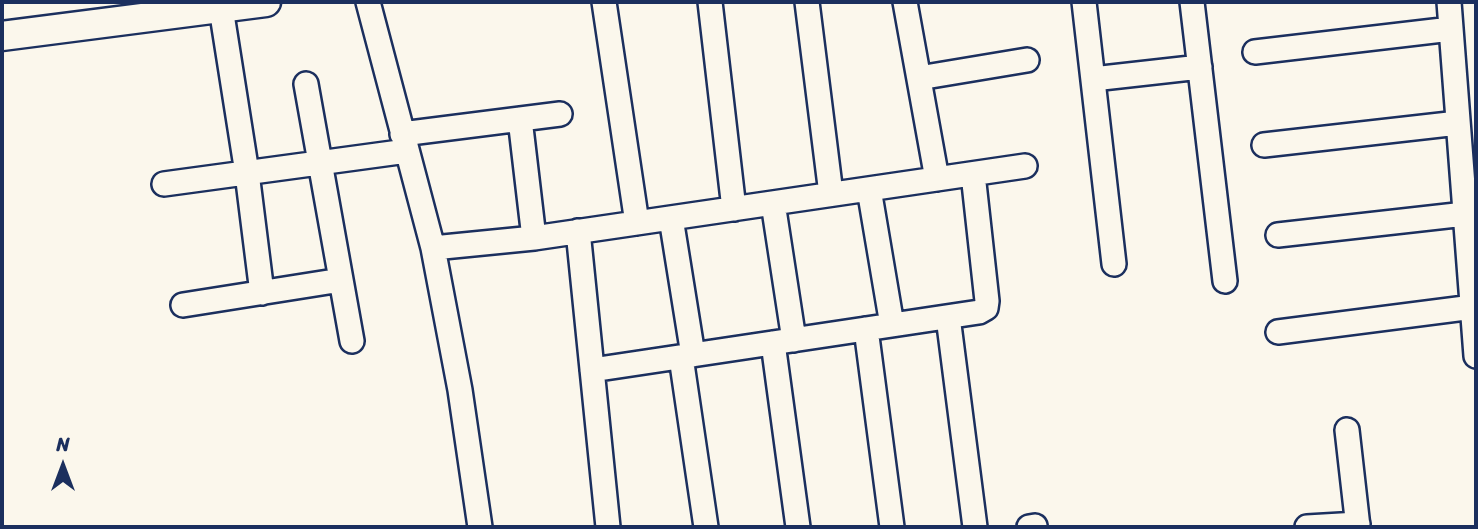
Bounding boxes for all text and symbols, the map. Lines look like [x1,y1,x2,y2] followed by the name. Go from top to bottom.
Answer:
[56,428,70,461] text: N
[28,431,98,501] north arrow

